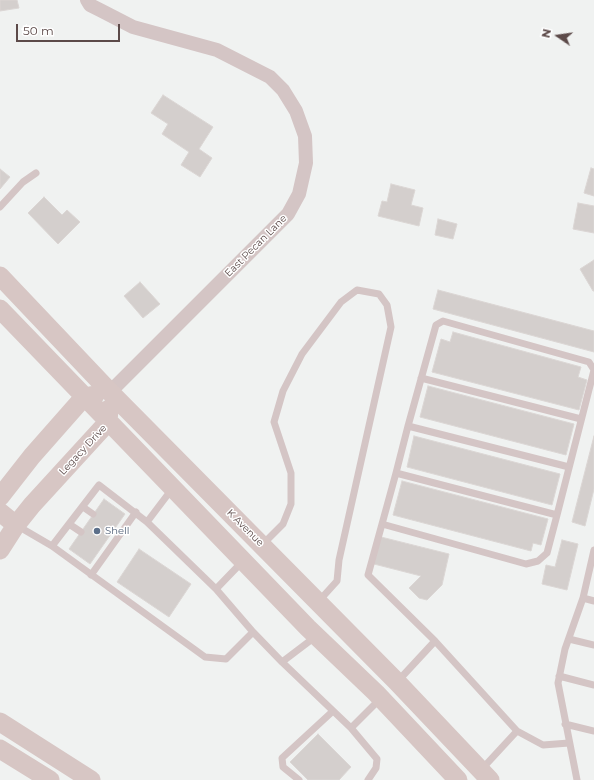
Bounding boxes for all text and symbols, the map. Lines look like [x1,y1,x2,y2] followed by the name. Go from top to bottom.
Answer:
[18,16,122,42] scale bar
[538,16,578,56] north arrow
[23,23,54,38] text: 50 m
[538,27,554,39] text: N
[223,213,289,279] street label: East Pecan Lane
[57,422,109,478] street label: Legacy Drive
[224,507,266,549] street label: K Avenue
[105,525,129,537] place label: Shell
[92,526,102,536] marker: Shell

